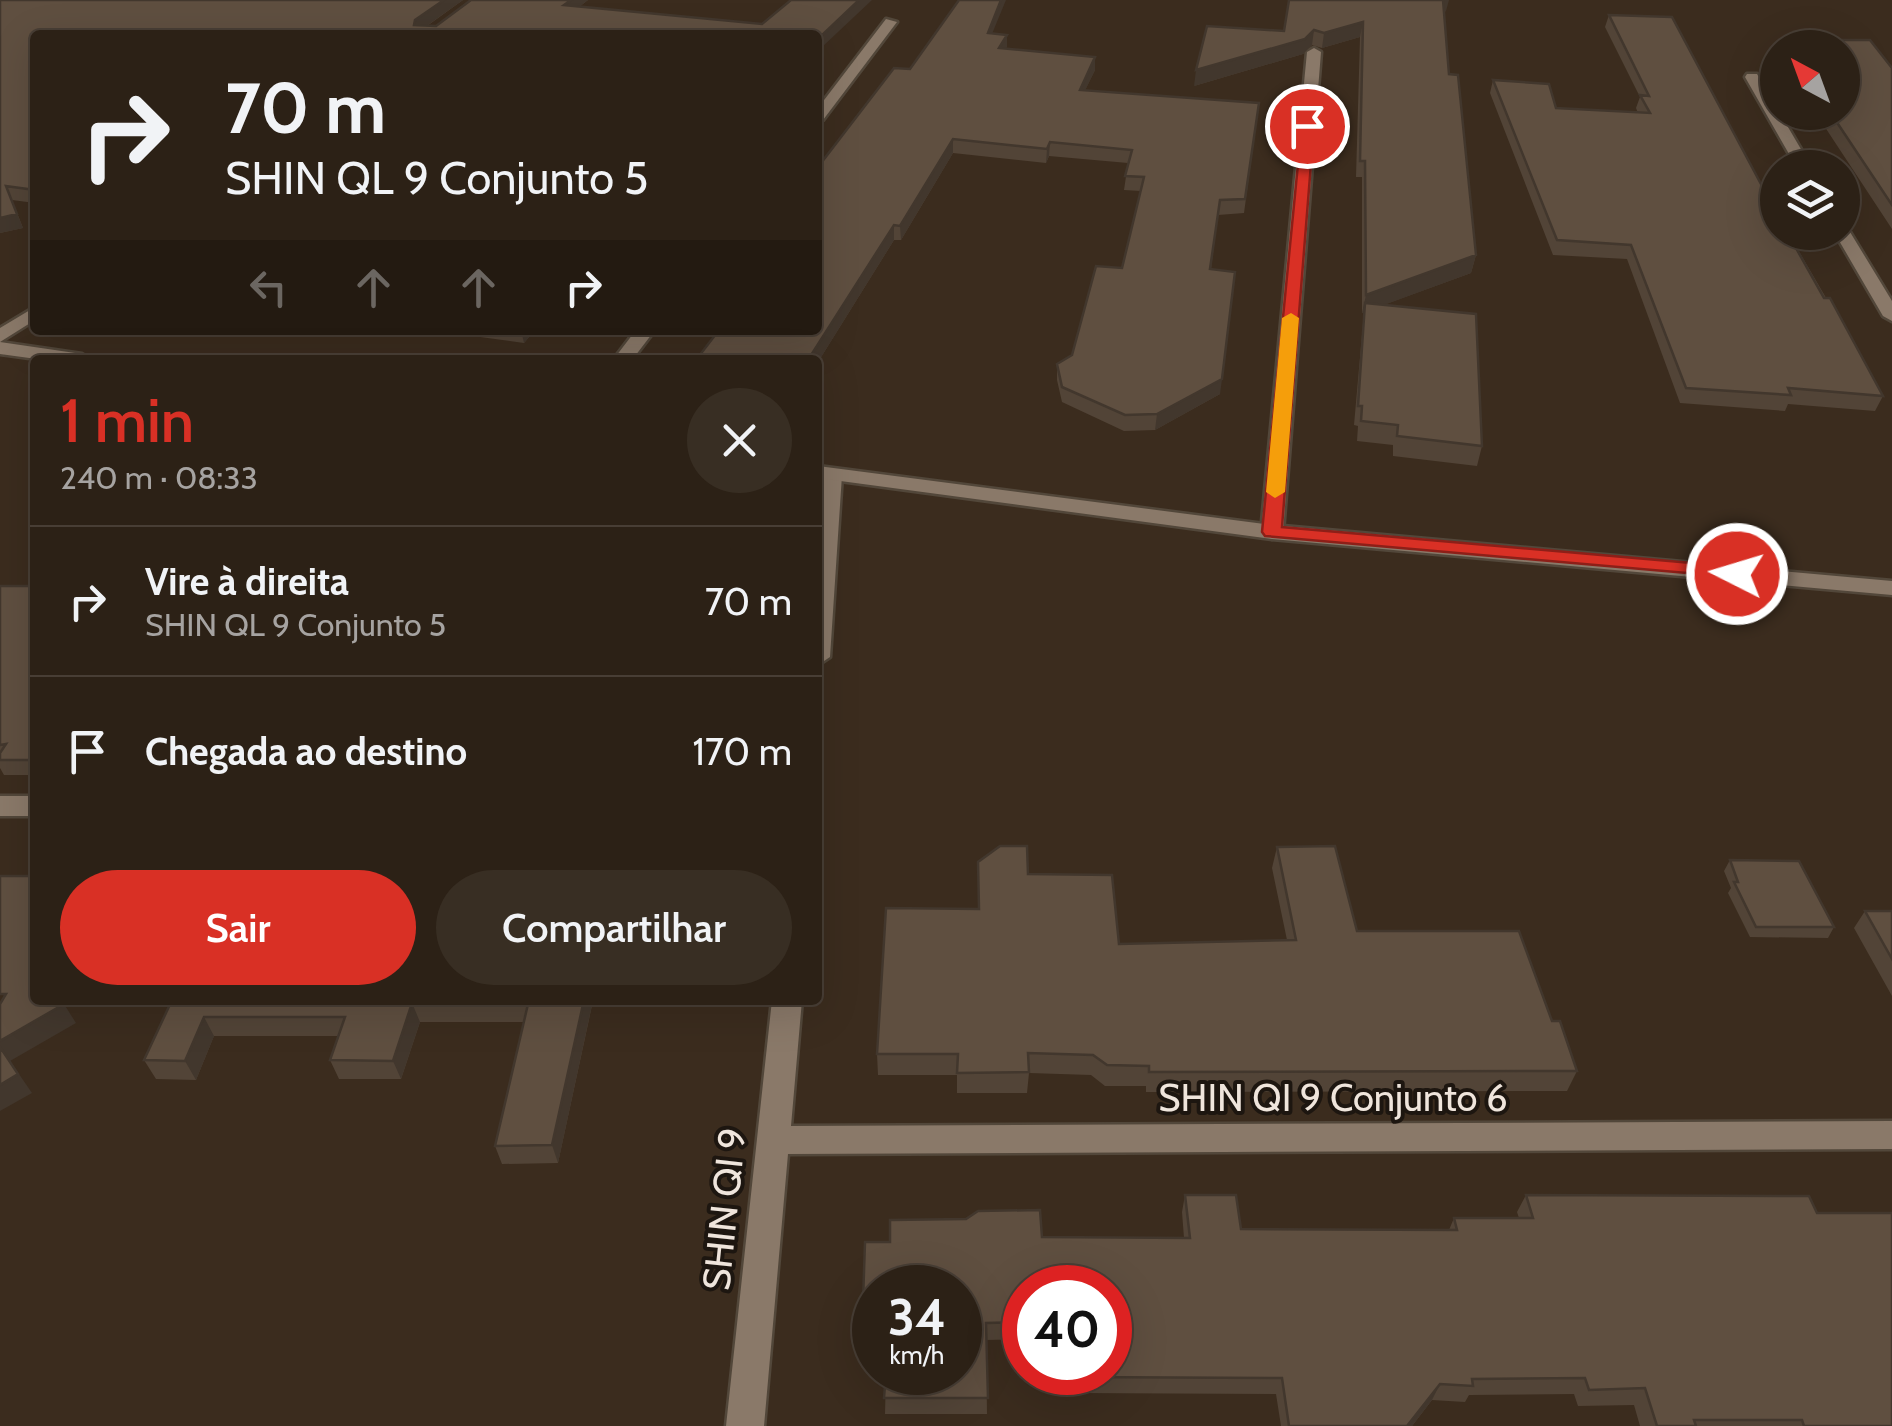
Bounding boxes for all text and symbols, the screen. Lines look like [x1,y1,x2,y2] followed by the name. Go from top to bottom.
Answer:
[1760,30,1860,130] north arrow
[1760,30,1860,250] map controls
[225,65,386,151] text: 70 m
[60,70,190,200] icon: right
[1265,84,1350,169] pin
[1280,99,1335,154] icon: arrive
[1760,150,1860,250] button: layers
[225,151,648,205] text: SHIN QL 9 Conjunto 5
[241,260,296,315] icon: left
[346,260,401,315] icon: ahead
[451,260,506,315] icon: ahead
[556,260,611,315] icon: right
[60,384,194,457] text: 1 min
[687,388,792,493] button: close
[60,458,258,497] text: 240 m · 08:33
[1685,522,1789,626] position arrow
[145,558,349,605] text: Vire à direita
[60,574,115,629] icon: right
[705,578,792,625] text: 70 m
[145,605,446,644] text: SHIN QL 9 Conjunto 5
[60,724,115,779] icon: arrive
[145,728,467,775] text: Chegada ao destino
[692,728,792,775] text: 170 m
[60,870,416,985] button: Sair
[436,870,792,985] button: Compartilhar
[1158,1074,1508,1121] street label: SHIN QI 9 Conjunto 6
[692,1125,756,1293] street label: SHIN QI 9
[1002,1265,1132,1395] speed limit sign: 40
[888,1287,946,1348] text: 34
[890,1340,944,1370] text: km/h

